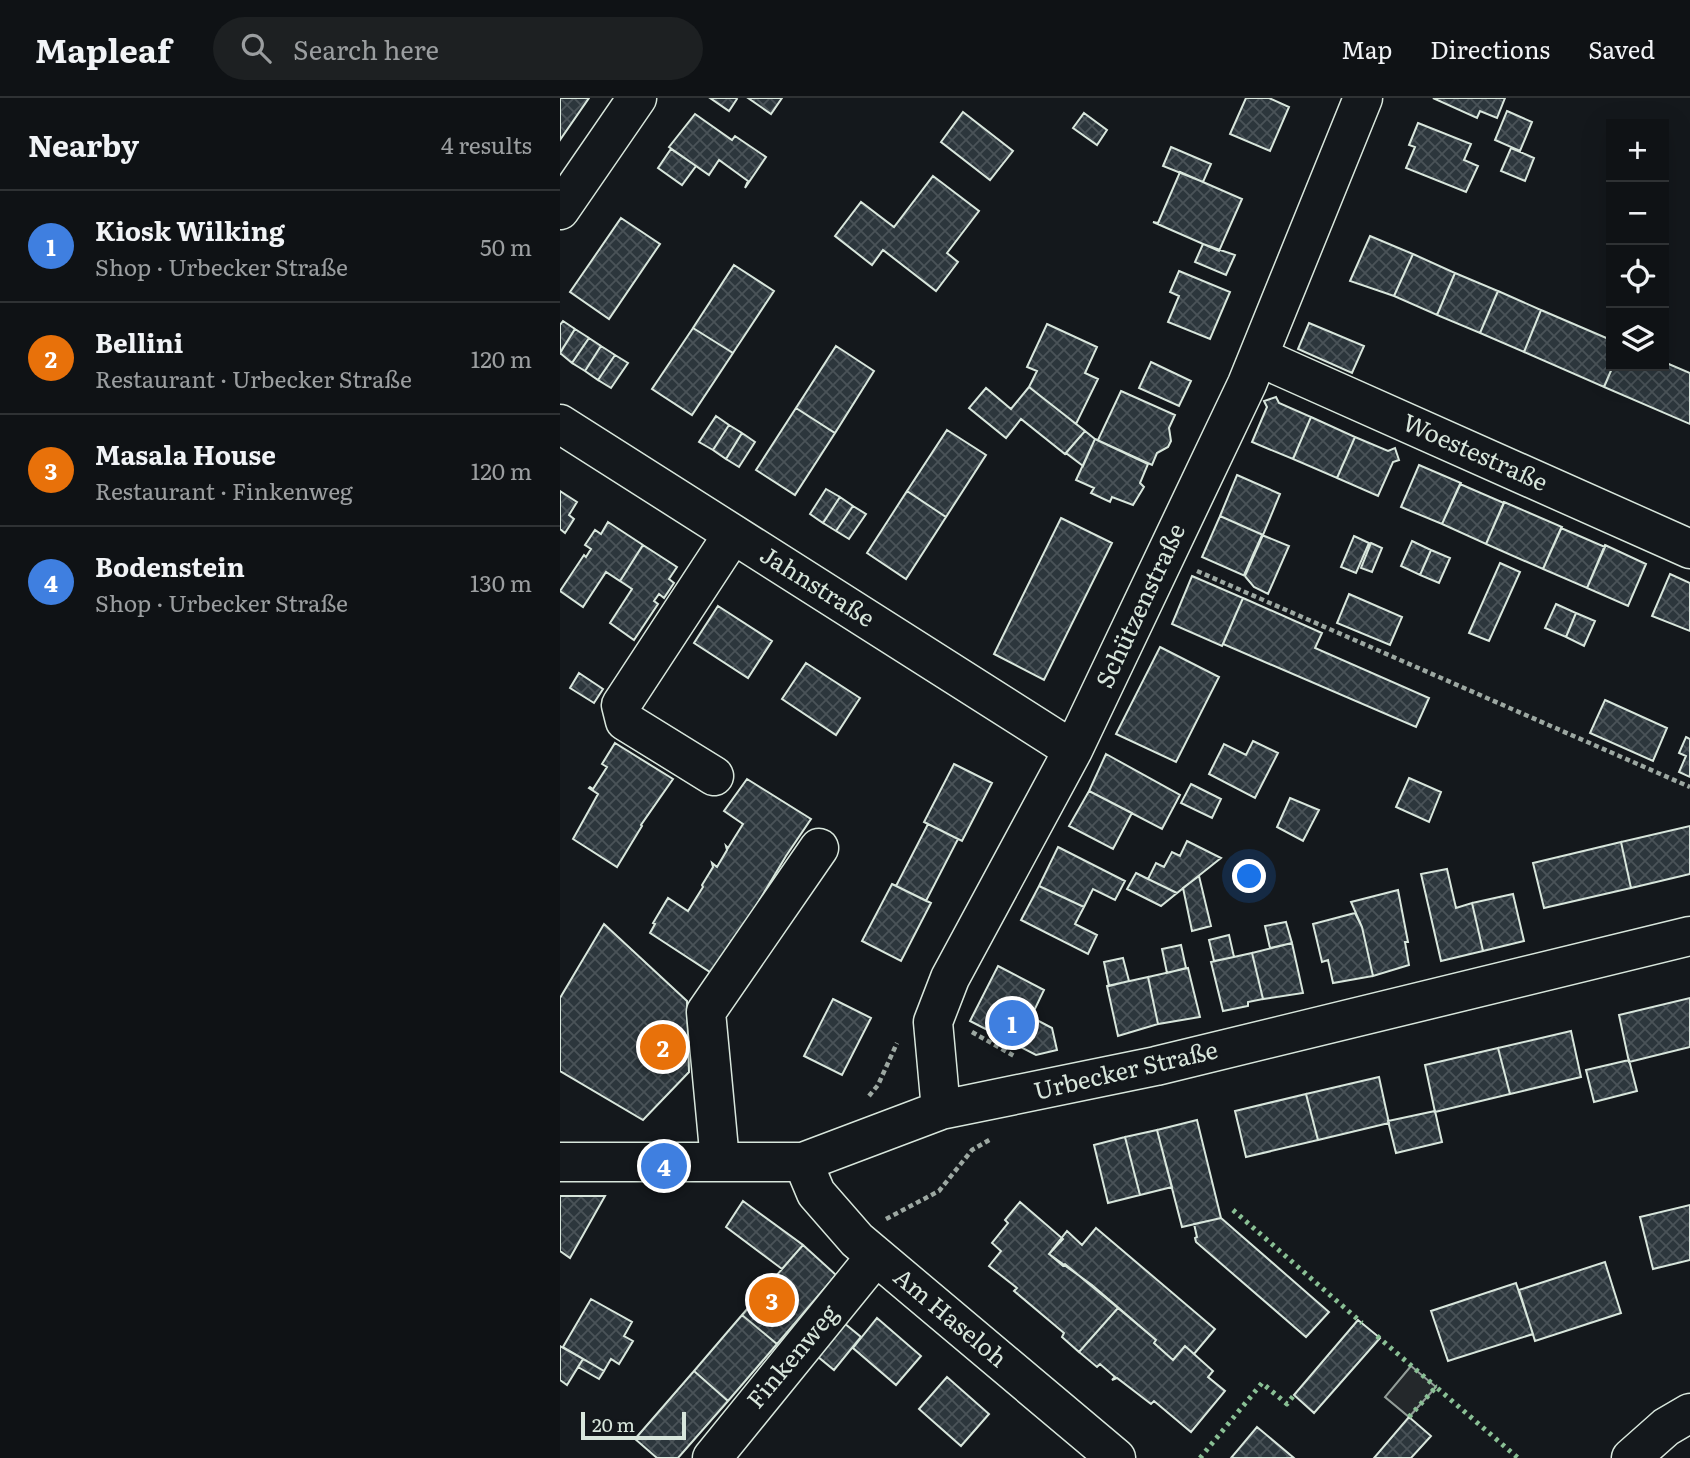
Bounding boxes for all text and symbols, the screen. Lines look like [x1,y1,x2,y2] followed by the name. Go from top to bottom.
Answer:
[213,17,703,80] search box
[35,24,171,73] text: Mapleaf
[237,29,275,67] icon: search
[293,29,439,68] text: Search here
[1341,31,1392,66] text: Map
[1430,31,1550,66] text: Directions
[1588,31,1655,66] text: Saved
[1606,119,1669,371] map controls
[1606,119,1669,182] button: +
[28,122,139,166] text: Nearby
[441,127,532,161] text: 4 results
[1606,182,1669,245] button: −
[95,210,285,249] text: Kiosk Wilking
[46,229,56,263] text: 1
[480,229,532,263] text: 50 m
[1606,245,1669,308] button: locate
[95,249,348,283] text: Shop · Urbecker Straße
[1606,308,1669,371] button: layers
[95,322,183,361] text: Bellini
[45,341,57,375] text: 2
[471,341,532,375] text: 120 m
[95,361,412,395] text: Restaurant · Urbecker Straße
[1398,403,1554,498] street label: Woestestraße
[95,434,276,473] text: Masala House
[45,453,57,487] text: 3
[471,453,532,487] text: 120 m
[95,473,353,507] text: Restaurant · Finkenweg
[1085,517,1192,693] street label: Schützenstraße
[754,536,882,634] street label: Jahnstraße
[95,546,245,585] text: Bodenstein
[44,565,58,599] text: 4
[470,565,532,599] text: 130 m
[95,585,348,619] text: Shop · Urbecker Straße
[1232,859,1266,893] your location
[989,997,1035,1049] pin: 1
[640,1021,686,1073] pin: 2
[1030,1030,1221,1107] street label: Urbecker Straße
[641,1140,687,1192] pin: 4
[887,1258,1016,1374] street label: Am Haseloh
[749,1274,795,1326] pin: 3
[737,1295,845,1415] street label: Finkenweg
[581,1409,686,1441] scale bar
[592,1410,635,1438] text: 20 m

